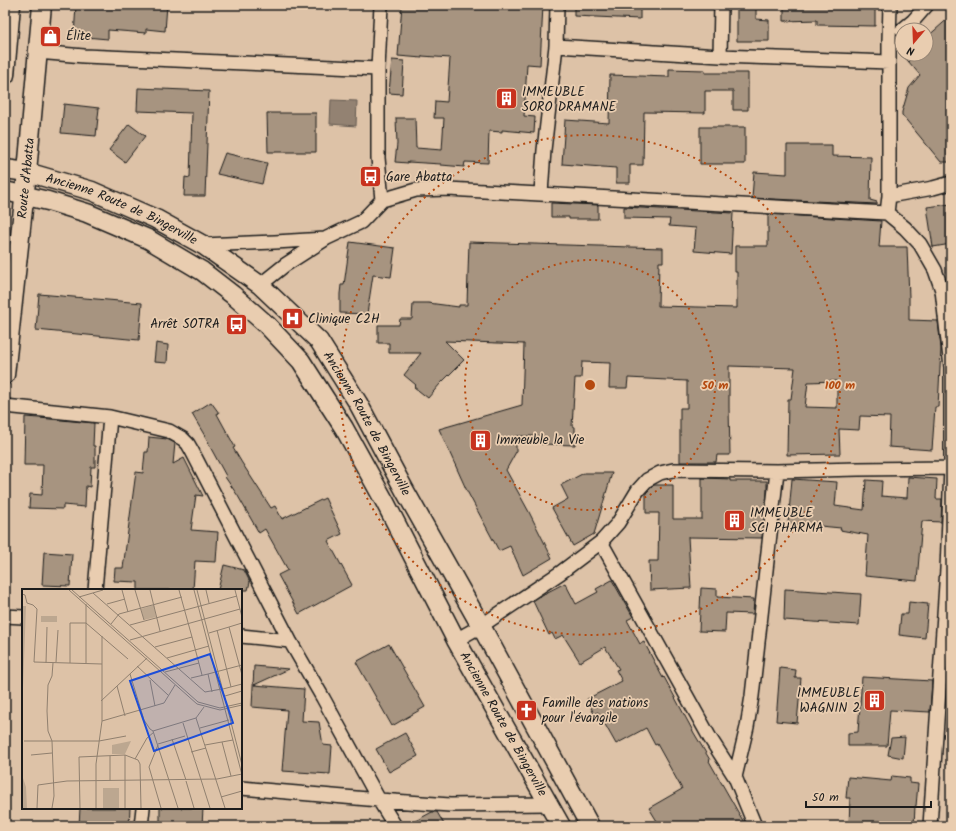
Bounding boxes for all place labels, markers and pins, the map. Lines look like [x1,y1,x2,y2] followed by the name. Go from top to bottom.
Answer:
[38,23,64,49] shop icon: Élite
[66,26,91,47] place label: Élite
[522,82,616,118] place label: IMMEUBLE SORO DRAMANE
[494,86,520,112] building icon: IMMEUBLE SORO DRAMANE
[358,164,384,190] bus stop icon: Gare Abatta
[386,167,452,188] place label: Gare Abatta
[279,306,305,332] hospital icon: Clinique C2H
[308,309,380,330] place label: Clinique C2H
[223,311,249,337] bus stop icon: Arrêt SOTRA
[150,314,220,335] place label: Arrêt SOTRA
[583,378,597,392] centre of rings
[467,427,493,453] building icon: Immeuble la Vie
[496,430,584,451] place label: Immeuble la Vie
[750,503,823,539] place label: IMMEUBLE SCI PHARMA
[721,507,747,533] building icon: IMMEUBLE SCI PHARMA
[797,683,860,719] place label: IMMEUBLE WAGNIN 2
[862,687,888,713] building icon: IMMEUBLE WAGNIN 2
[541,693,649,729] place label: Famille des nations pour l'évangile
[514,697,540,723] church icon: Famille des nations pour l'évangile

